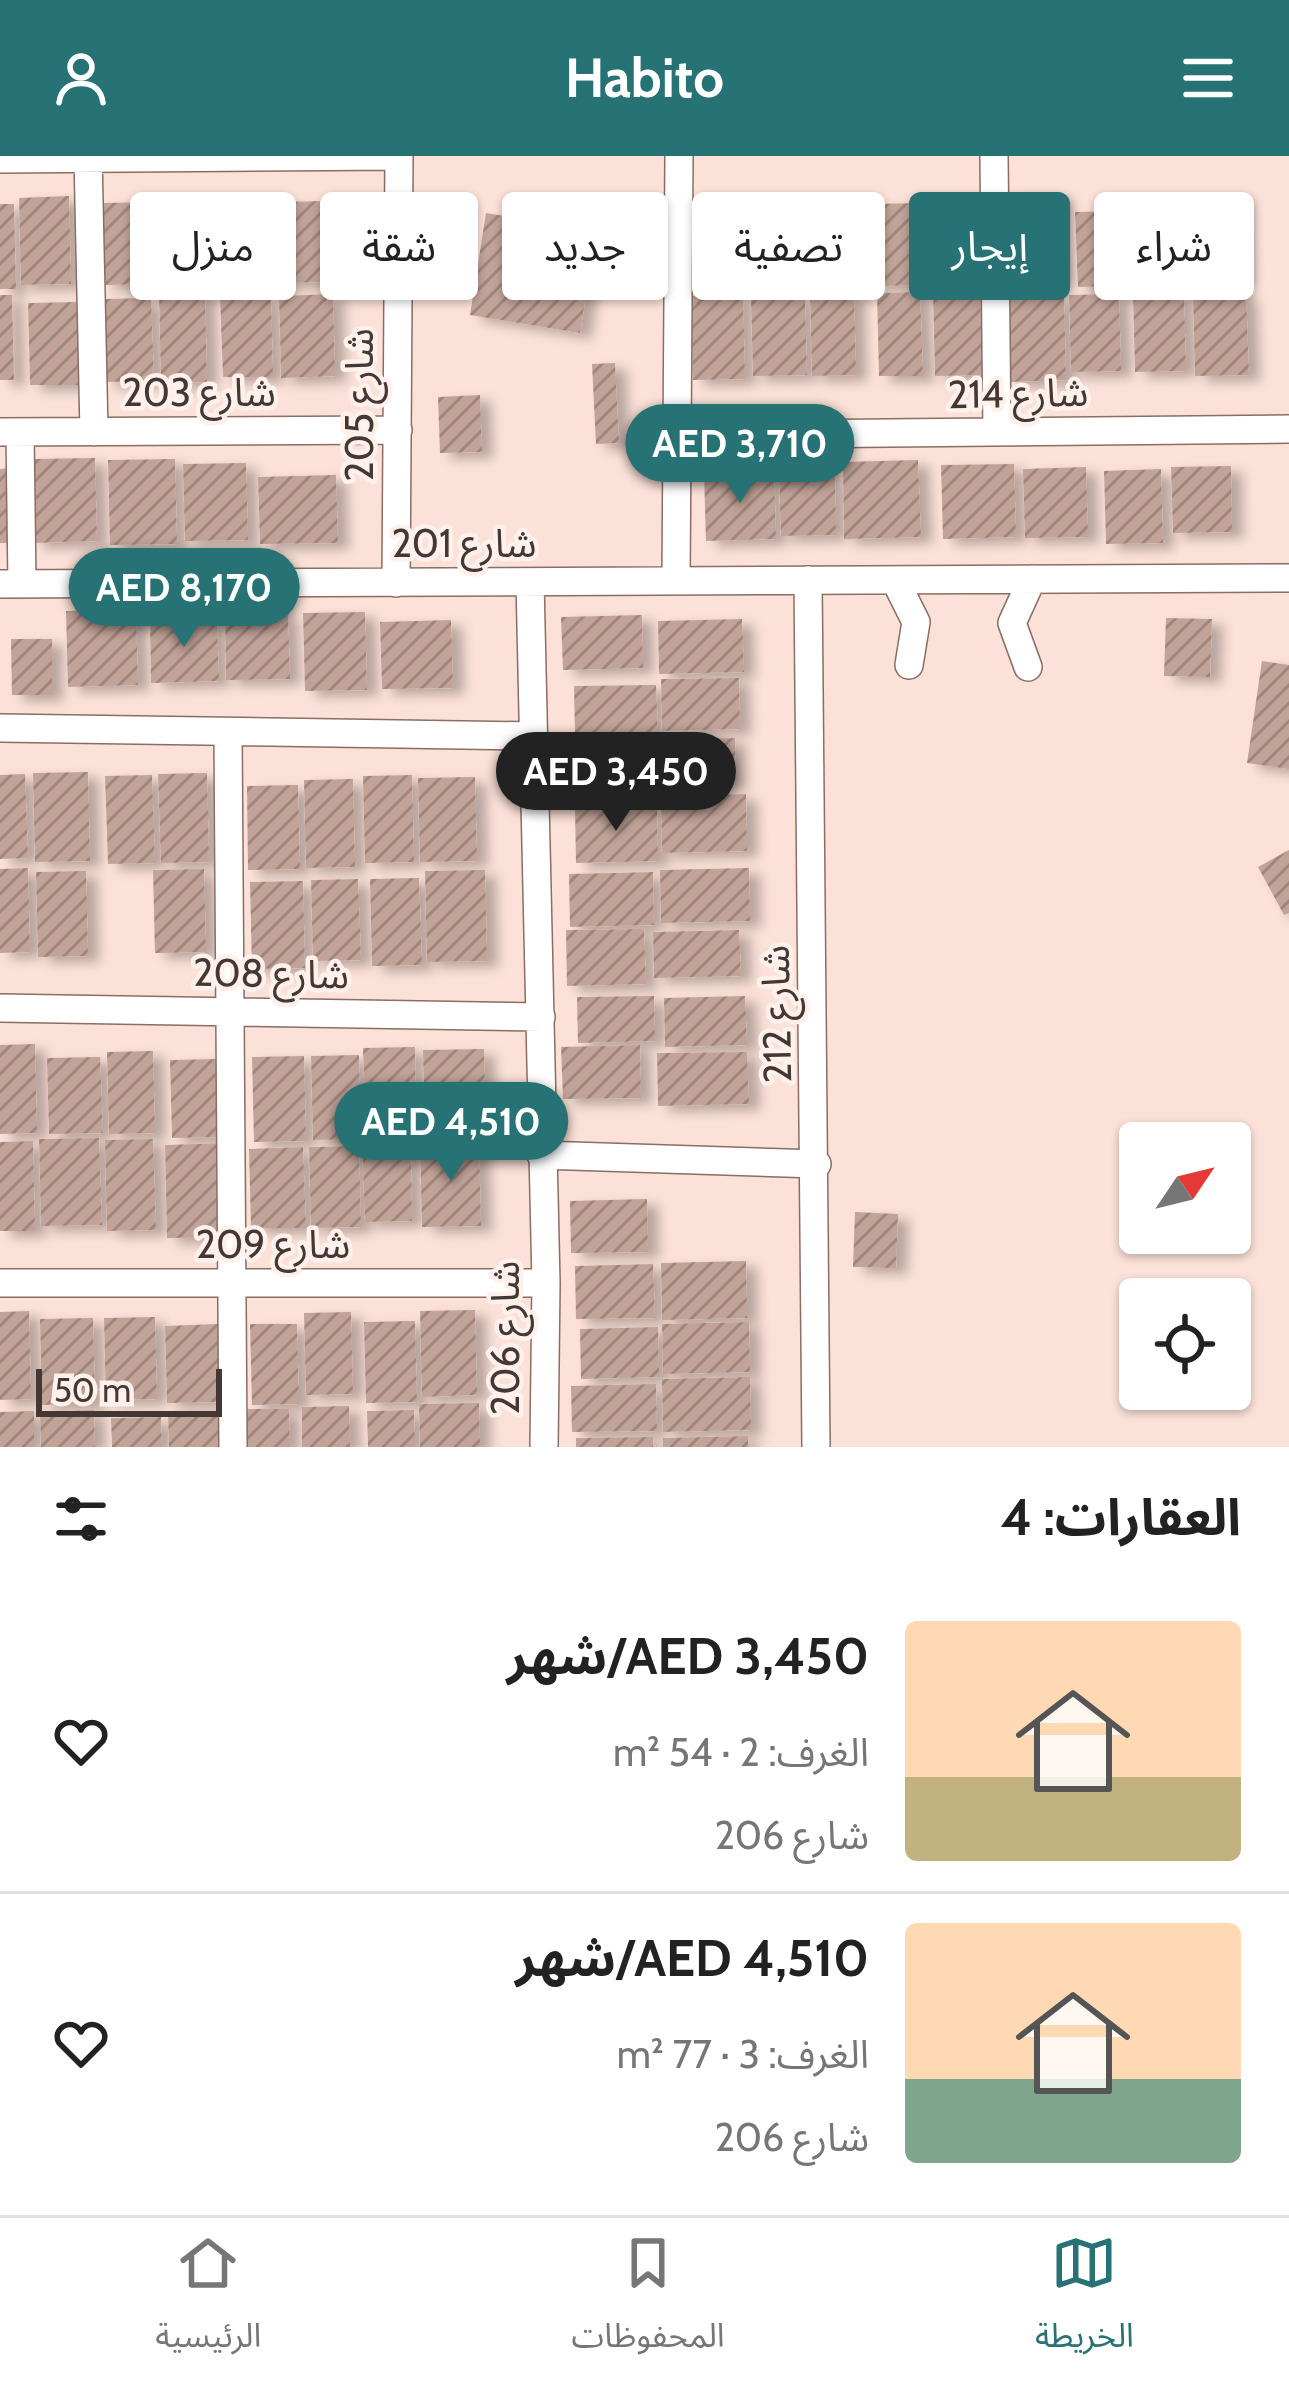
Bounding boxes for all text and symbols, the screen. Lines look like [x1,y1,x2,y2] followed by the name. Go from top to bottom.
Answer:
[48,45,114,111] icon: person
[565,45,724,111] text: Habito
[1175,45,1241,111] icon: menu
[130,192,296,300] chip: منزل
[320,192,478,300] chip: شقة
[502,192,668,300] chip: جديد
[692,192,885,300] chip: تصفية
[909,192,1070,300] chip: إيجار
[1094,192,1254,300] chip: شراء
[335,328,388,482] street label: شارع 205
[122,368,276,421] street label: شارع 203
[947,368,1089,423] street label: شارع 214
[603,404,877,506] pin: AED 3,710
[652,419,828,467] text: AED 3,710
[391,519,537,572] street label: شارع 201
[47,548,321,650] pin: AED 8,170
[96,563,272,611] text: AED 8,170
[479,732,753,834] pin: AED 3,450
[523,747,709,795] text: AED 3,450
[751,944,806,1084] street label: شارع 212
[192,948,349,1003] street label: شارع 208
[314,1082,588,1184] pin: AED 4,510
[361,1097,541,1145] text: AED 4,510
[1119,1122,1251,1254] north arrow
[1119,1122,1251,1410] map controls
[196,1220,350,1273] street label: شارع 209
[481,1261,534,1415] street label: شارع 206
[1119,1278,1251,1410] button: locate
[36,1363,222,1416] scale bar
[54,1370,131,1410] text: 50 m
[48,1486,114,1552] icon: filters
[1000,1486,1241,1548] text: العقارات: 4
[507,1625,869,1687] text: AED 3,450/شهر
[1001,1669,1145,1813] icon: home
[48,1708,114,1774] icon: heart
[613,1728,869,1776] text: الغرف: 2 · 54 m²
[714,1811,869,1859] text: شارع 206
[515,1927,869,1989] text: AED 4,510/شهر
[1001,1971,1145,2115] icon: home
[48,2010,114,2076] icon: heart
[617,2030,869,2078] text: الغرف: 3 · 77 m²
[714,2113,869,2161] text: شارع 206
[155,2230,261,2371] tab: الرئيسية
[572,2230,725,2371] tab: المحفوظات
[1035,2230,1134,2371] tab: الخريطة

